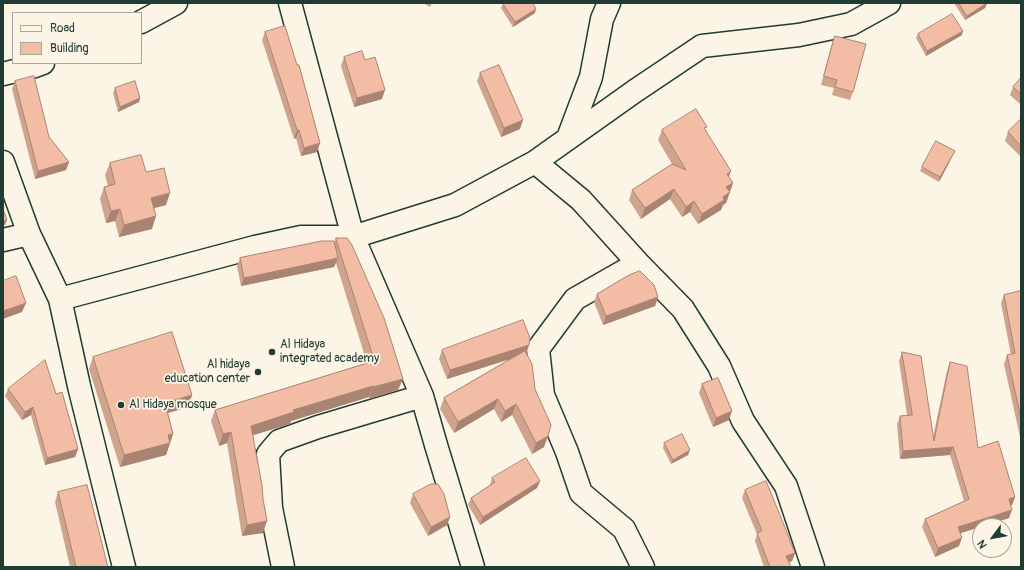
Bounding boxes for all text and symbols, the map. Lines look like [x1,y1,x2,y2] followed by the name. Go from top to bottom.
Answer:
[12,12,142,64] legend
[50,21,75,36] text: Road
[50,41,89,56] text: Building
[280,338,379,366] place label: Al Hidaya integrated academy
[267,347,277,357] marker: Al Hidaya integrated academy
[165,358,250,386] place label: Al hidaya education center
[253,367,263,377] marker: Al hidaya education center
[129,398,217,412] place label: Al Hidaya mosque
[116,400,126,410] marker: Al Hidaya mosque
[972,518,1012,558] north arrow
[975,537,990,551] text: N

